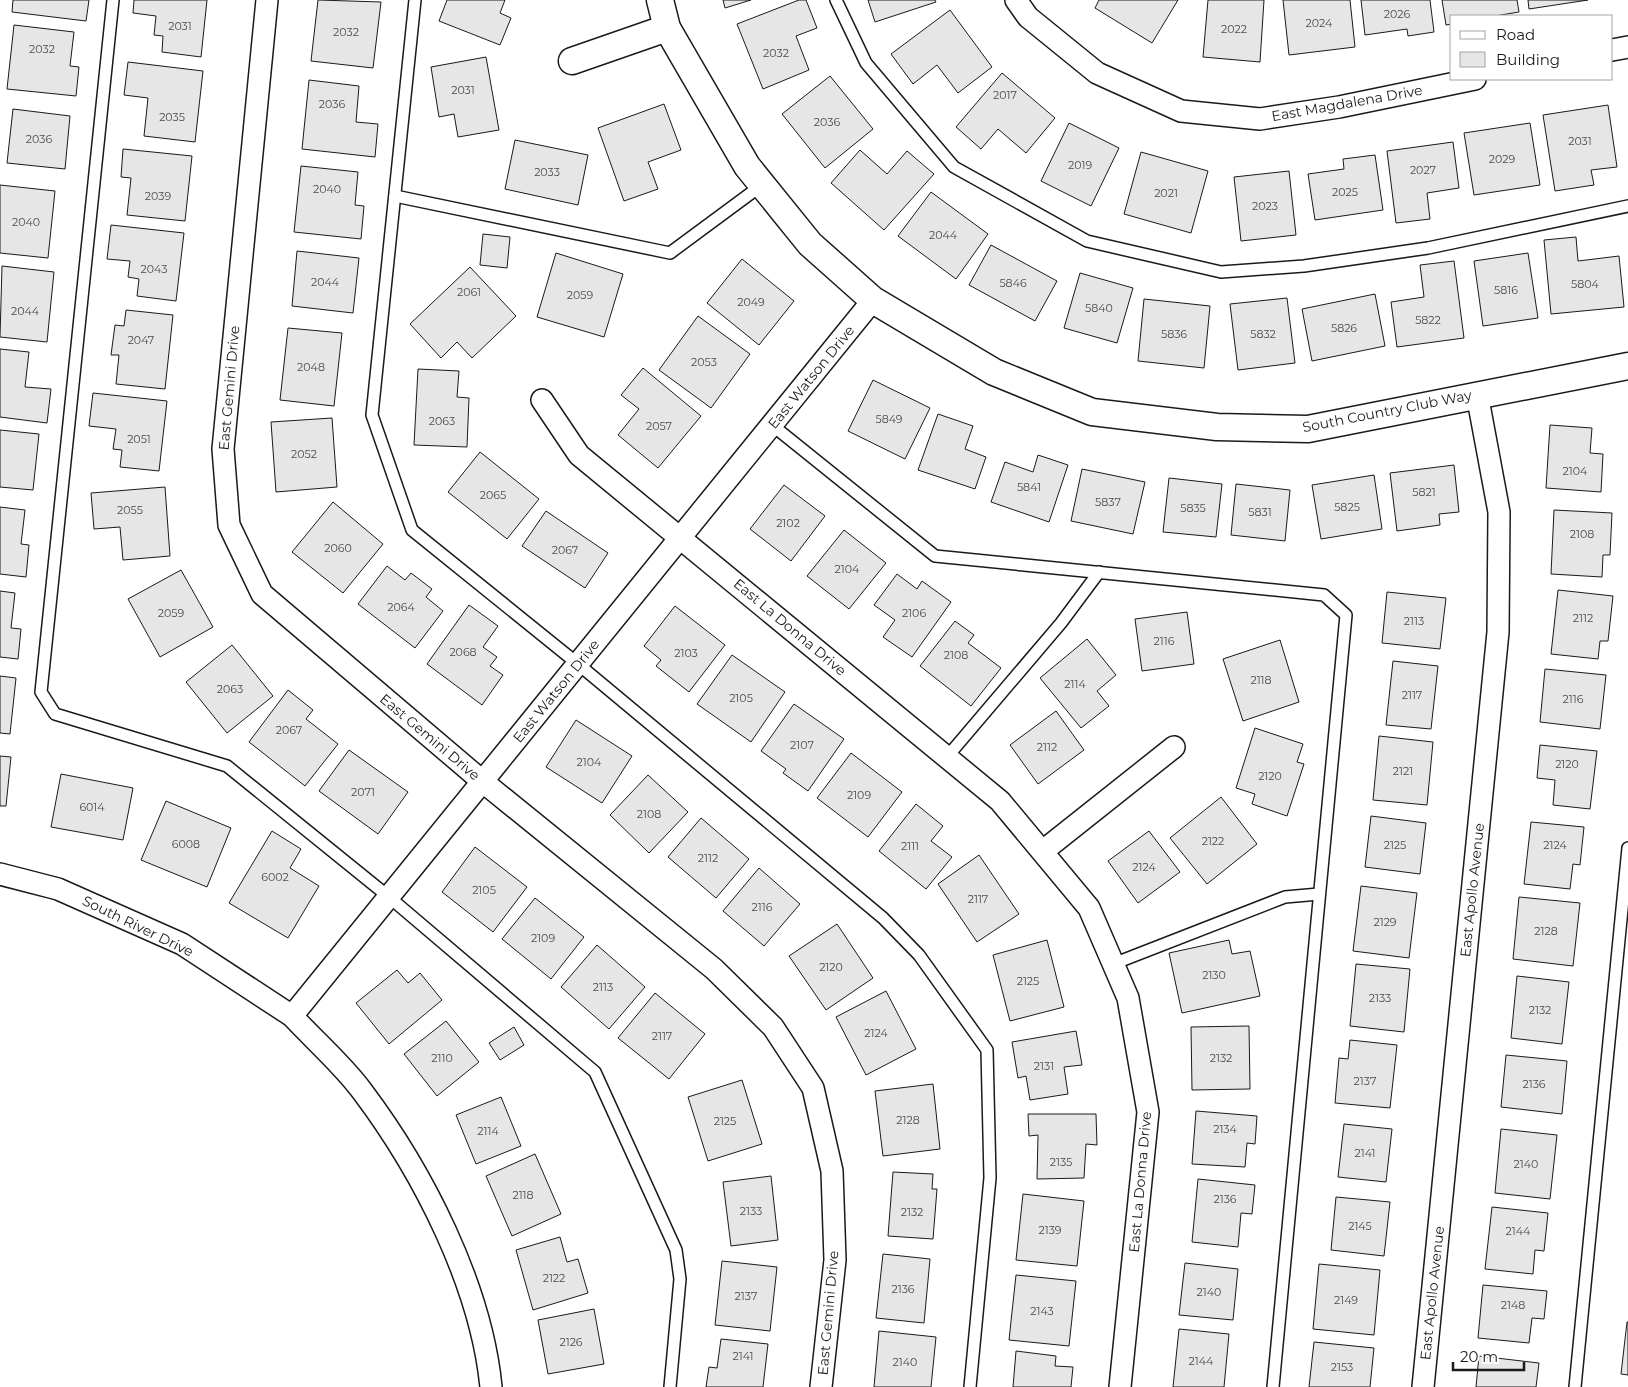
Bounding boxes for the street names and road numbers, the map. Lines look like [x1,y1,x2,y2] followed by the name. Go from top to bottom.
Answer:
[1270,81,1424,125] street label: East Magdalena Drive
[764,322,858,432] street label: East Watson Drive
[215,325,243,451] street label: East Gemini Drive
[1301,386,1474,436] street label: South Country Club Way
[730,575,850,679] street label: East La Donna Drive
[509,636,603,746] street label: East Watson Drive
[376,690,484,784] street label: East Gemini Drive
[1456,822,1488,958] street label: East Apollo Avenue
[80,891,196,961] street label: South River Drive
[1125,1111,1155,1253] street label: East La Donna Drive
[1416,1225,1448,1361] street label: East Apollo Avenue
[814,1250,842,1376] street label: East Gemini Drive

